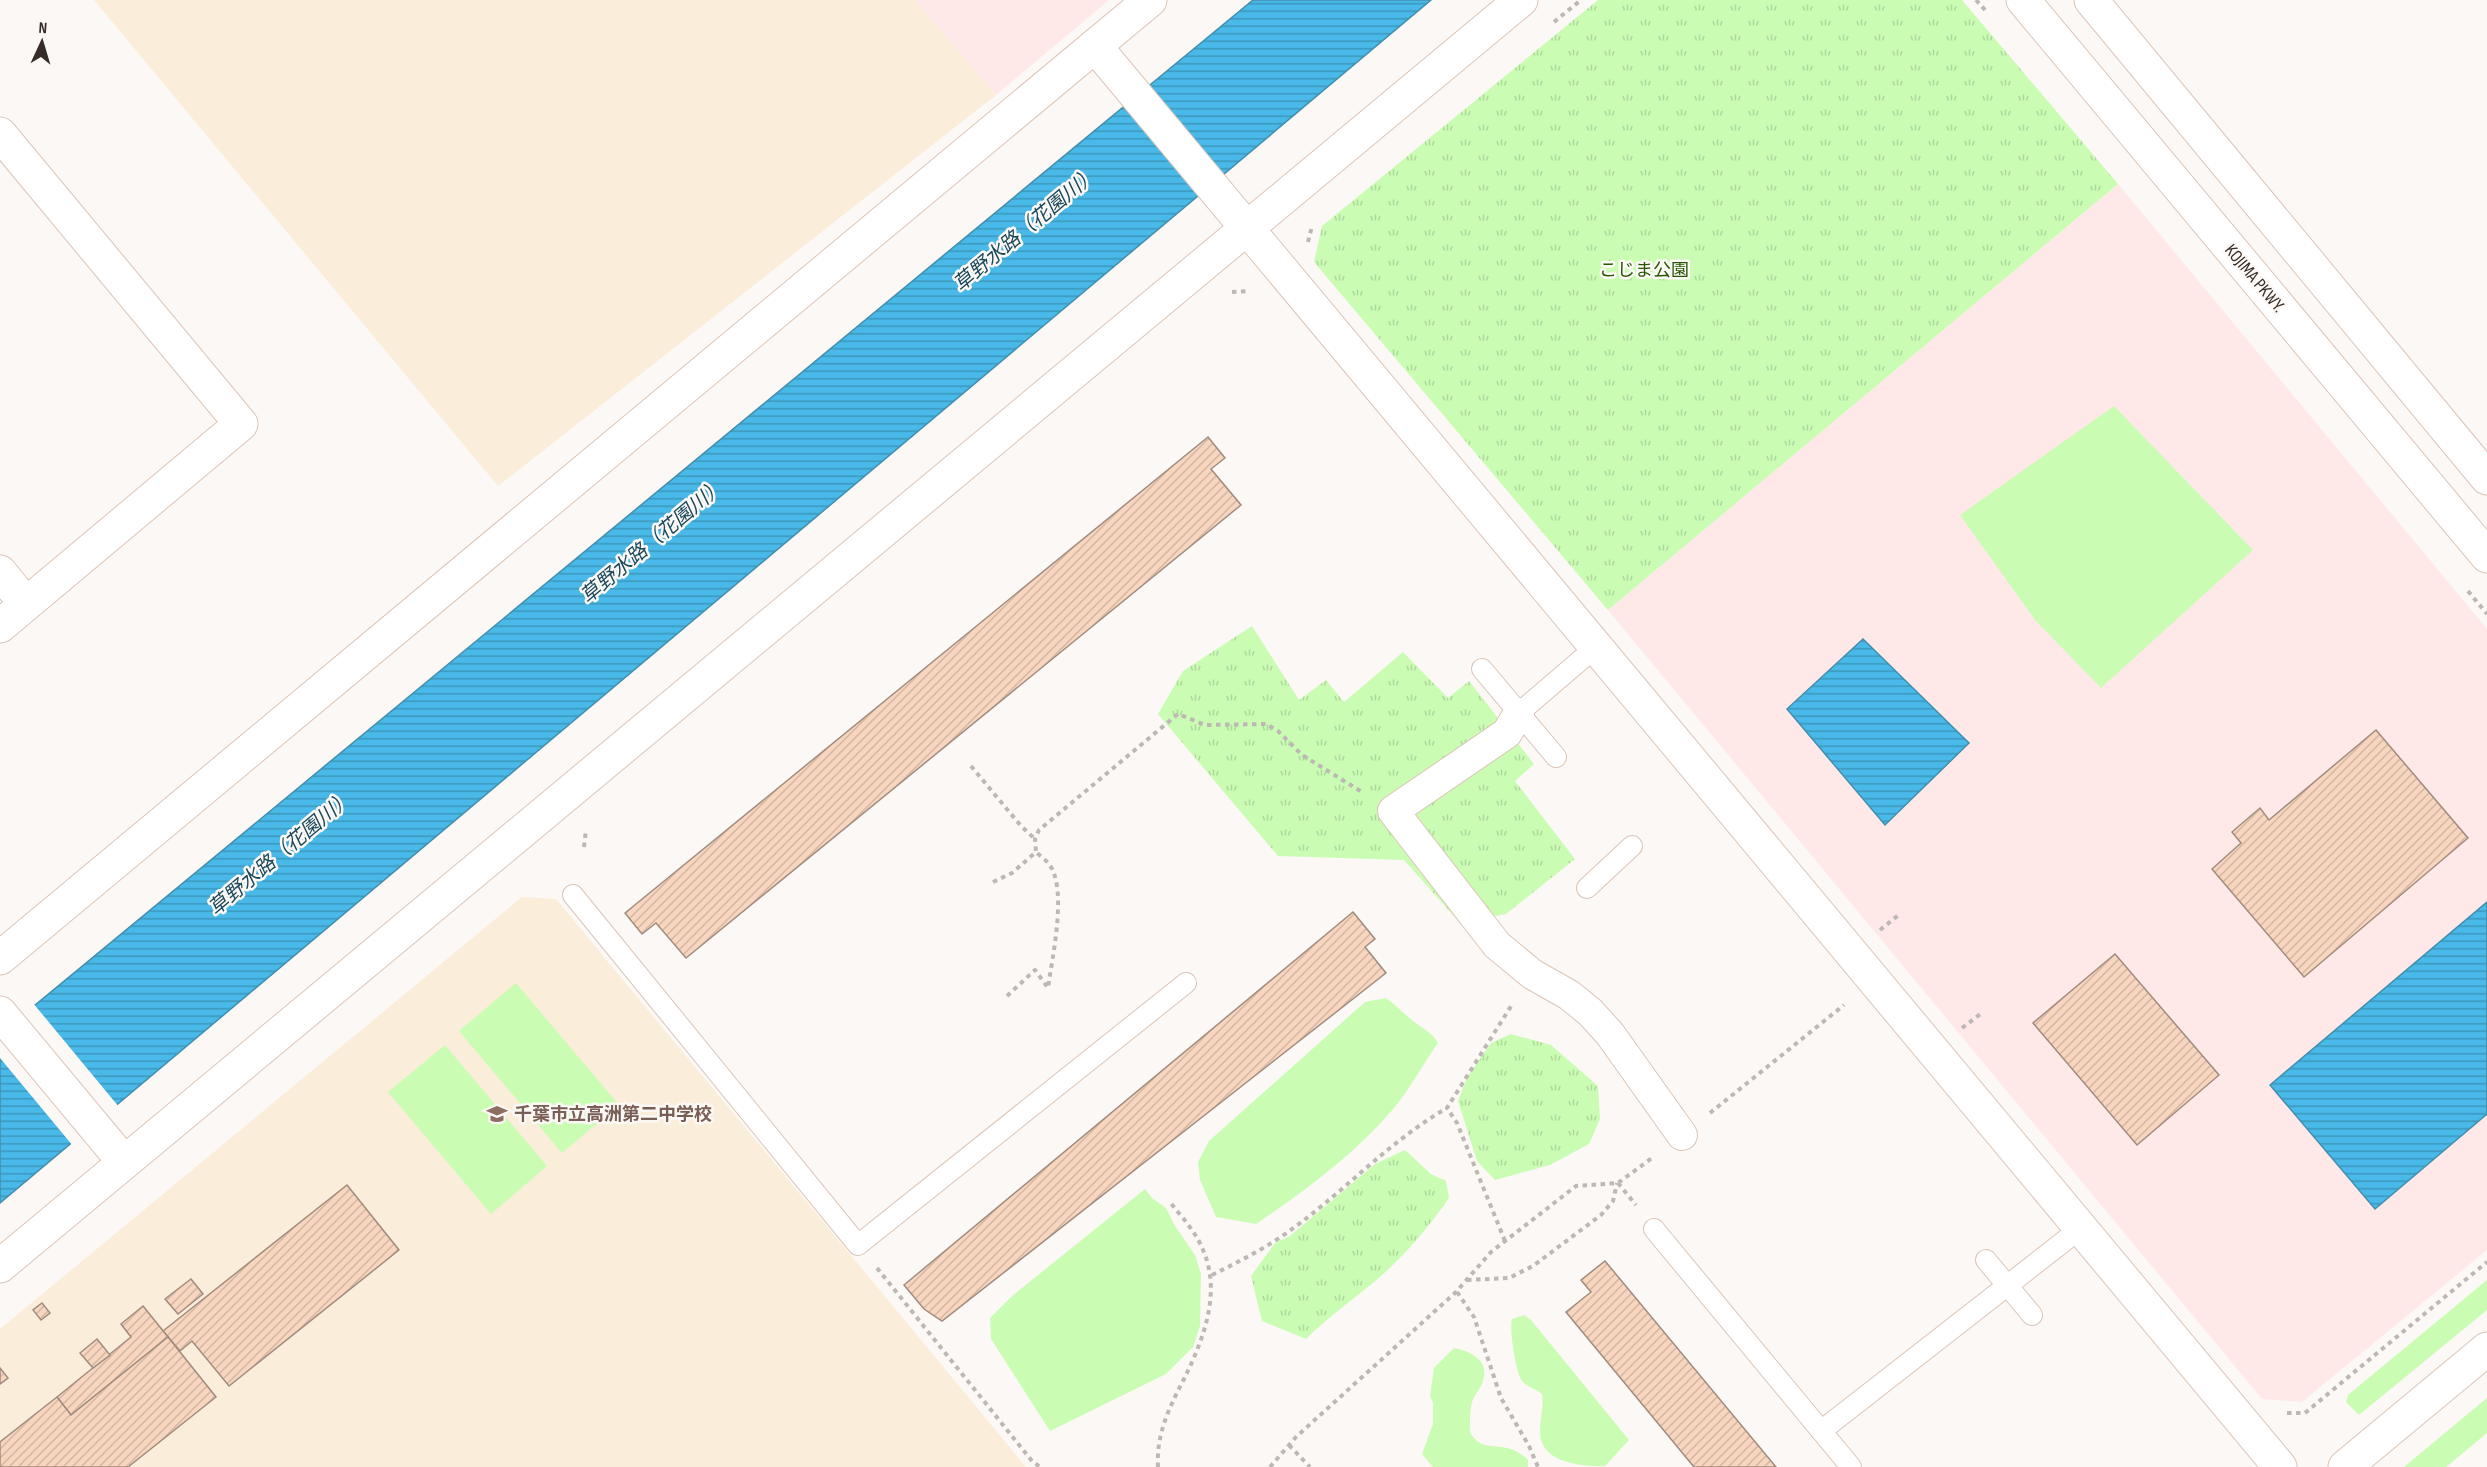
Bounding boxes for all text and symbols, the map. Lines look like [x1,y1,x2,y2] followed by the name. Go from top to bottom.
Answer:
[12,12,72,72] north arrow
[38,19,48,38] text: N
[949,163,1102,297] water label: 草野水路（花園川）
[2220,240,2289,317] street label: KOJIMA PKWY.
[1599,260,1689,281] park label: こじま公園
[576,475,729,609] water label: 草野水路（花園川）
[204,787,357,921] water label: 草野水路（花園川）
[485,1102,509,1126] school or university icon: 千葉市立高洲第二中学校
[514,1104,712,1125] place label: 千葉市立高洲第二中学校

